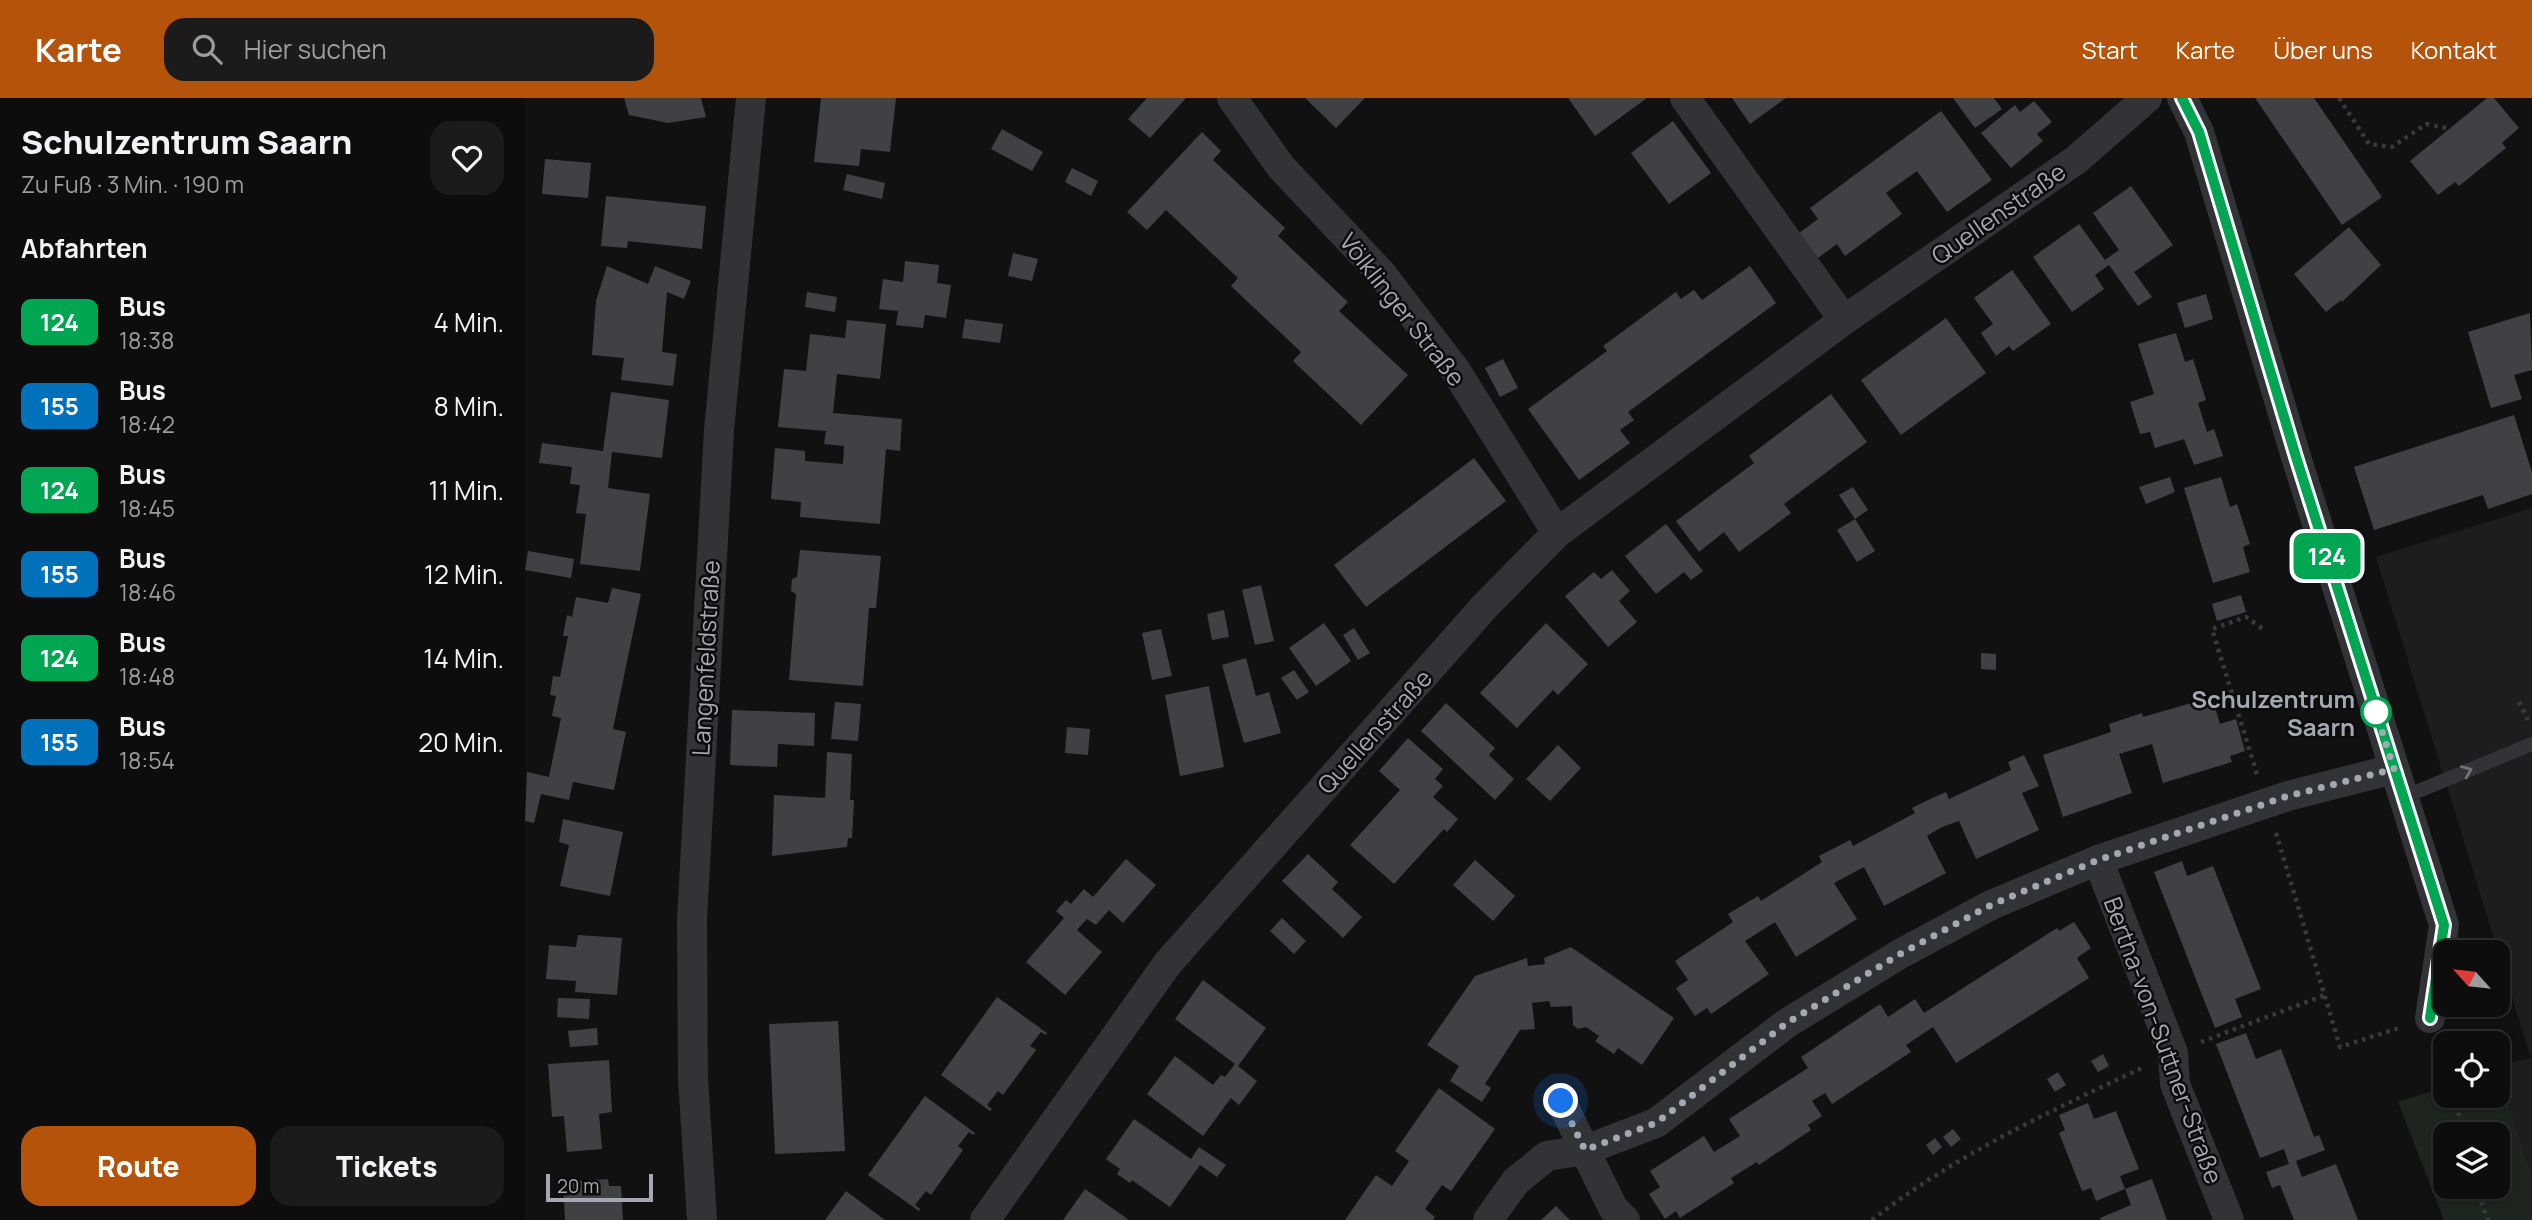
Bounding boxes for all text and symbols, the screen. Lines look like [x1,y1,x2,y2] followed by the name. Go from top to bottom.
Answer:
[164,18,654,81] search box
[35,27,122,72] text: Karte
[188,30,226,68] icon: search
[244,31,387,67] text: Hier suchen
[2082,33,2138,66] text: Start
[2176,33,2235,66] text: Karte
[2273,33,2373,66] text: Über uns
[2411,33,2497,66] text: Kontakt
[21,119,352,164] text: Schulzentrum Saarn
[430,121,504,195] button: heart
[1924,154,2072,272] street label: Quellenstraße
[21,168,244,200] text: Zu Fuß · 3 Min. · 190 m
[1333,225,1473,393] street label: Völklinger Straße
[21,230,148,266] text: Abfahrten
[119,288,166,324] text: Bus
[434,304,504,340] text: 4 Min.
[40,305,79,338] text: 124
[119,324,174,356] text: 18:38
[119,372,166,408] text: Bus
[434,388,504,424] text: 8 Min.
[40,389,79,422] text: 155
[119,408,175,440] text: 18:42
[119,456,166,492] text: Bus
[429,472,504,508] text: 11 Min.
[40,473,79,506] text: 124
[119,492,175,524] text: 18:45
[2287,533,2367,579] line badge: 124
[2308,539,2346,572] text: 124
[119,540,166,576] text: Bus
[424,556,504,592] text: 12 Min.
[40,557,79,590] text: 155
[683,559,727,757] street label: Langenfeldstraße
[119,576,176,608] text: 18:46
[119,624,166,660] text: Bus
[423,640,504,676] text: 14 Min.
[40,641,79,674] text: 124
[119,660,175,692] text: 18:48
[1309,662,1439,800] street label: Quellenstraße
[2191,682,2355,743] place label: Schulzentrum Saarn
[2361,697,2391,727] marker: Schulzentrum Saarn
[119,708,166,744] text: Bus
[418,724,504,760] text: 20 Min.
[40,725,79,758] text: 155
[119,744,175,776] text: 18:54
[2460,766,2472,780] one-way arrow
[2097,892,2231,1188] street label: Bertha-von-Suttner-Straße
[2433,940,2509,1017] north arrow
[2433,940,2510,1199] map controls
[2433,1031,2510,1108] button: locate
[1543,1083,1578,1118] your location
[2433,1122,2510,1199] button: layers
[21,1126,256,1206] button: Route
[270,1126,504,1206] button: Tickets
[546,1171,653,1203] scale bar
[557,1173,599,1199] text: 20 m

